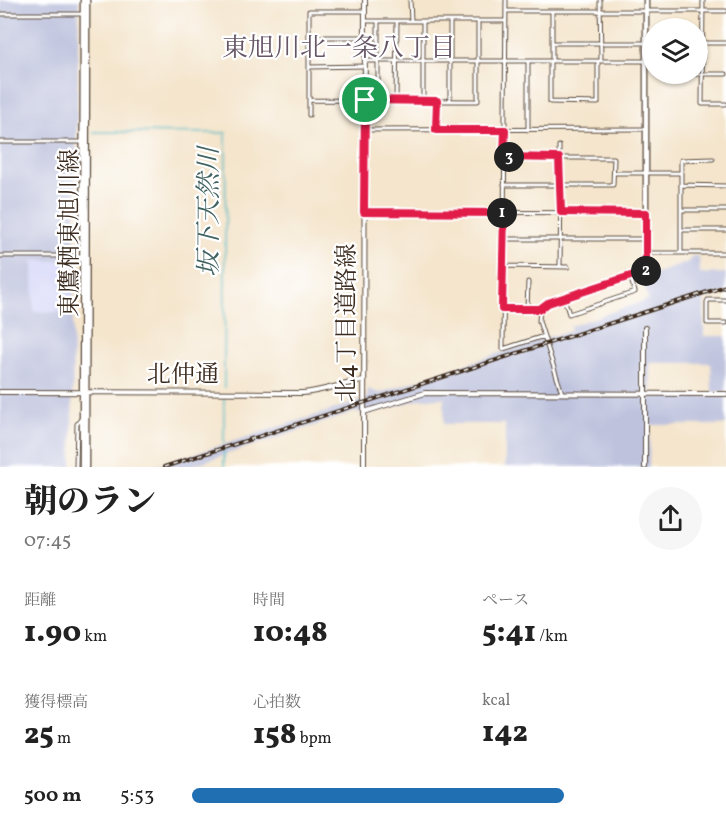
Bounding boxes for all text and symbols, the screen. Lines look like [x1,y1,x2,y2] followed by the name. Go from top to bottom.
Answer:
[642,18,708,84] map controls
[642,18,708,84] button: layers
[222,31,456,67] district label: 東旭川北一条八丁目
[339,74,390,125] pin
[348,83,381,116] icon: arrive
[494,142,524,172] pin: 3
[192,144,228,277] water label: 坂下天然川
[505,146,513,168] text: 3
[54,149,88,317] street label: 東鷹栖東旭川線
[487,198,517,228] pin: 1
[499,202,505,224] text: 1
[331,244,365,402] street label: 北4丁目道路線
[631,256,661,286] pin: 2
[642,260,650,282] text: 2
[147,359,219,393] street label: 北仲通
[24,481,156,527] text: 朝のラン
[639,487,702,550] button: share
[24,527,71,555] text: 07:45
[24,590,56,612] text: 距離
[253,590,285,612] text: 時間
[482,590,529,612] text: ペース
[24,612,81,654] text: 1.90
[253,612,328,654] text: 10:48
[482,612,536,654] text: 5:41
[81,626,107,648] text: km
[536,626,568,648] text: /km
[482,690,510,712] text: kcal
[24,692,88,714] text: 獲得標高
[253,692,301,714] text: 心拍数
[482,712,528,754] text: 142
[24,714,54,756] text: 25
[253,714,296,756] text: 158
[54,728,71,750] text: m
[296,728,332,750] text: bpm
[24,782,82,810] text: 500 m
[120,782,154,810] text: 5:53

